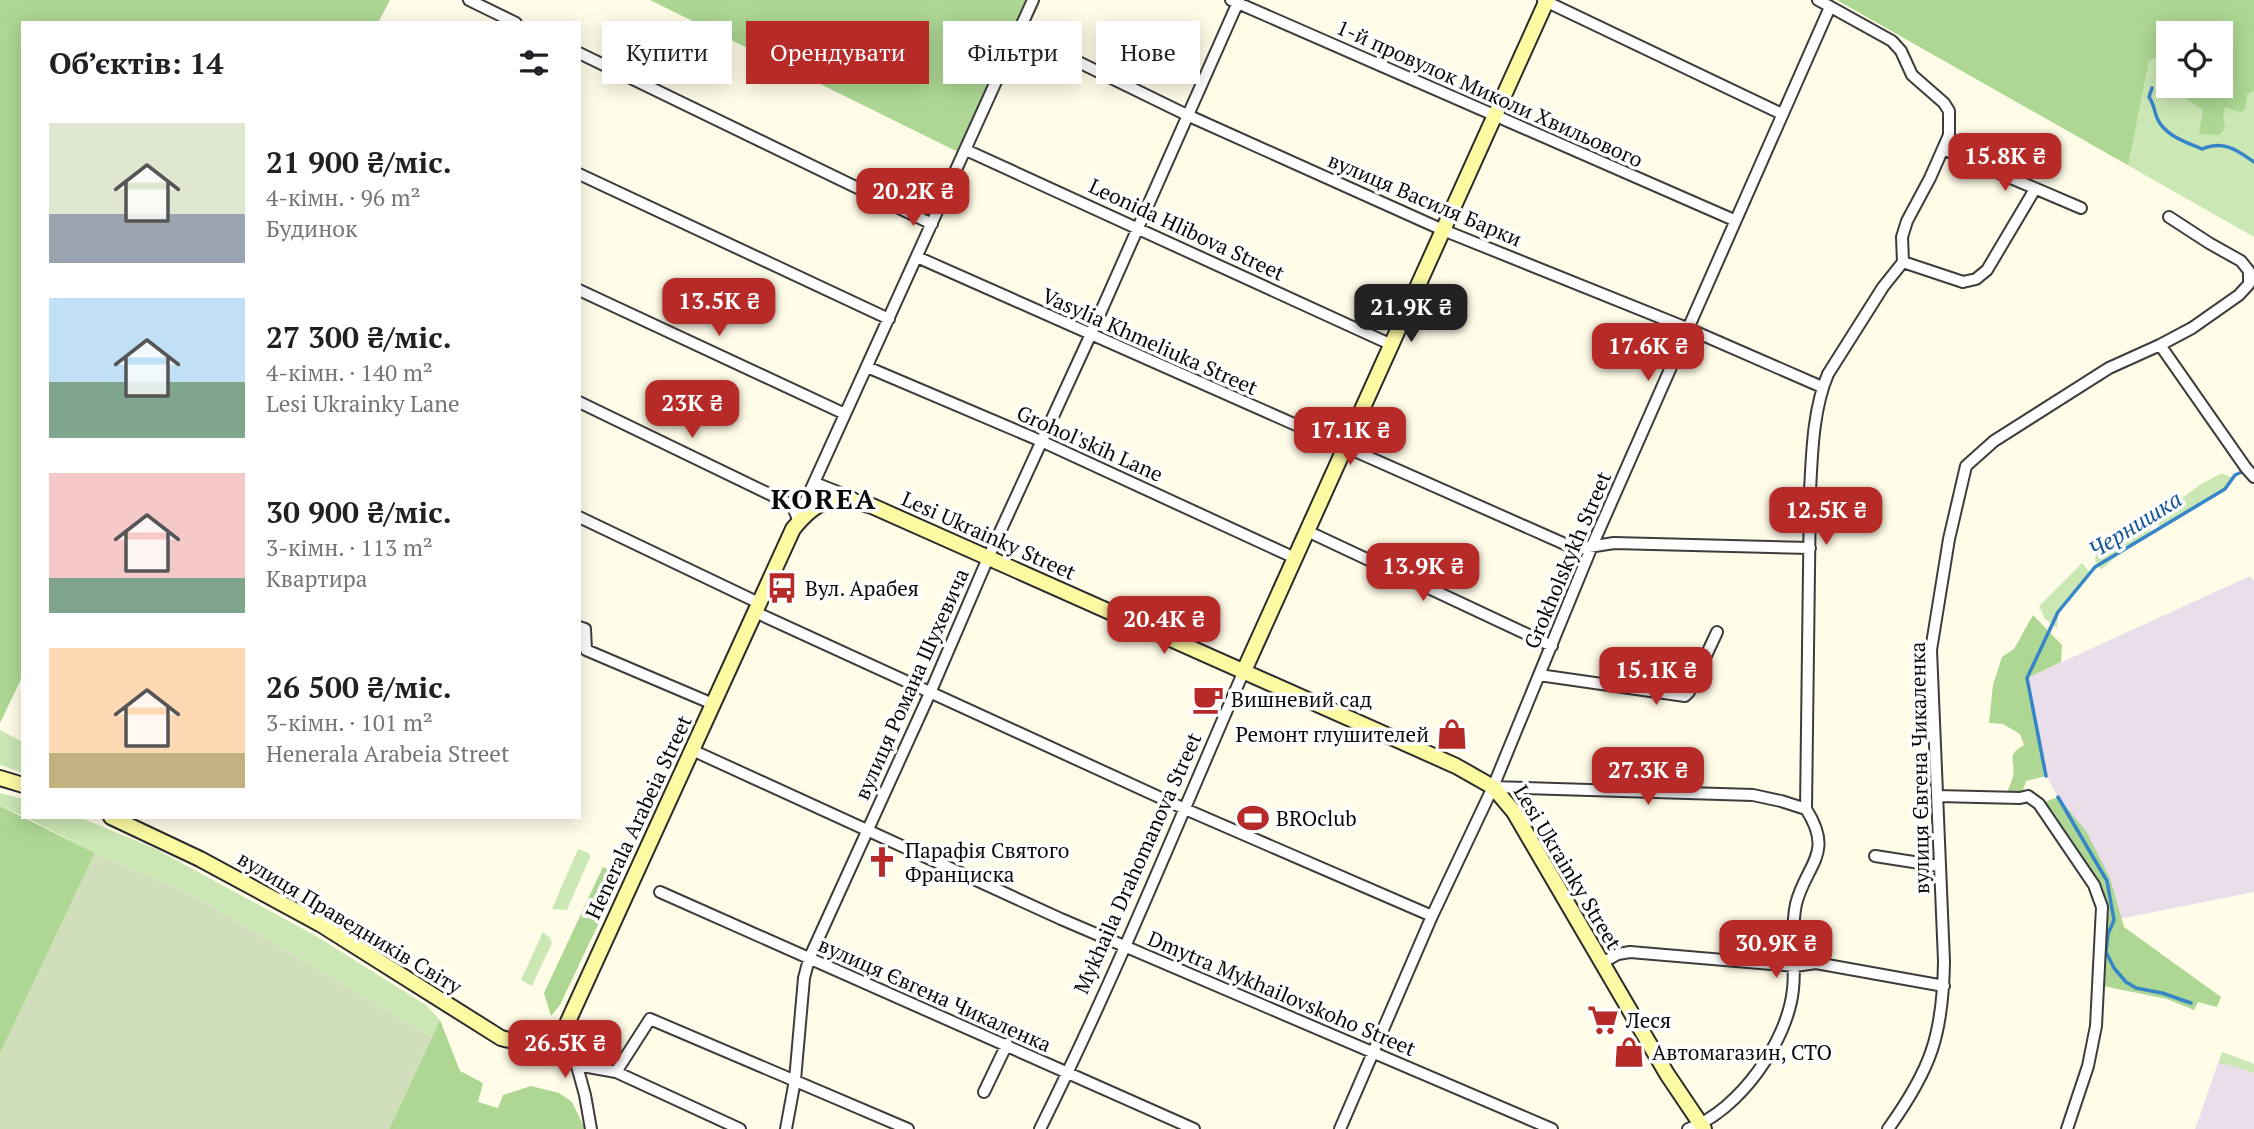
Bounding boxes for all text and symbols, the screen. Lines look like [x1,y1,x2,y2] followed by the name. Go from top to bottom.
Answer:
[1332,13,1648,173] street label: 1-й провулок Миколи Хвильового
[602,21,732,84] chip: Купити
[746,21,929,84] chip: Орендувати
[943,21,1082,84] chip: Фільтри
[1096,21,1200,84] chip: Нове
[2156,21,2233,98] map controls
[2156,21,2233,98] button: locate
[49,43,223,83] text: Об’єктів: 14
[515,44,553,82] icon: filters
[1940,134,2070,193] pin: 15.8K ₴
[1964,140,2046,171] text: 15.8K ₴
[266,142,452,182] text: 21 900 ₴/міс.
[1324,146,1526,253] street label: вулиця Василя Барки
[105,151,189,235] icon: home
[848,168,978,228] pin: 20.2K ₴
[1085,171,1290,287] street label: Leonida Hlibova Street
[872,175,954,206] text: 20.2K ₴
[266,182,420,213] text: 4-кімн. · 96 m²
[266,213,357,244] text: Будинок
[654,278,784,338] pin: 13.5K ₴
[1038,281,1262,401] street label: Vasylia Khmeliuka Street
[1346,284,1476,344] pin: 21.9K ₴
[678,285,760,316] text: 13.5K ₴
[1370,291,1452,322] text: 21.9K ₴
[266,317,452,357] text: 27 300 ₴/міс.
[1583,324,1713,383] pin: 17.6K ₴
[105,326,189,410] icon: home
[1608,330,1688,361] text: 17.6K ₴
[266,357,433,388] text: 4-кімн. · 140 m²
[643,380,741,440] pin: 23K ₴
[661,387,723,418] text: 23K ₴
[266,388,460,419] text: Lesi Ukrainky Lane
[1012,398,1168,488] street label: Grohol'skih Lane
[1285,407,1415,467] pin: 17.1K ₴
[1310,414,1390,445] text: 17.1K ₴
[1517,467,1617,653] street label: Grokholskykh Street
[771,480,877,517] district label: KOREA
[2083,483,2187,565] water label: Чернишка
[898,484,1081,586] street label: Lesi Ukrainky Street
[1761,488,1891,547] pin: 12.5K ₴
[266,492,452,532] text: 30 900 ₴/міс.
[1785,494,1867,525] text: 12.5K ₴
[105,501,189,585] icon: home
[266,532,433,563] text: 3-кімн. · 113 m²
[1358,544,1488,603] pin: 13.9K ₴
[1382,550,1464,581] text: 13.9K ₴
[266,563,367,594] text: Квартира
[847,564,975,804] street label: вулиця Романа Шухевича
[765,571,799,605] bus stop icon: Вул. Арабея
[805,574,919,602] place label: Вул. Арабея
[1099,596,1229,656] pin: 20.4K ₴
[1123,603,1205,634] text: 20.4K ₴
[1903,641,1935,894] street label: вулиця Євгена Чикаленка
[1591,648,1721,707] pin: 15.1K ₴
[1615,654,1697,685] text: 15.1K ₴
[266,667,452,707] text: 26 500 ₴/міс.
[105,676,189,760] icon: home
[1191,682,1225,716] cafe icon: Вишневий сад
[1231,685,1372,713] place label: Вишневий сад
[266,707,433,738] text: 3-кімн. · 101 m²
[578,710,698,924] street label: Henerala Arabeia Street
[1435,717,1469,751] shop icon: Ремонт глушителей
[1236,720,1429,748] place label: Ремонт глушителей
[1067,728,1207,998] street label: Mykhaila Drahomanova Street
[266,738,509,769] text: Henerala Arabeia Street
[1583,748,1713,807] pin: 27.3K ₴
[1608,754,1688,785] text: 27.3K ₴
[1508,779,1628,955] street label: Lesi Ukrainky Street
[1236,801,1270,835] sports icon: BROclub
[1276,804,1357,832] place label: BROclub
[905,836,1069,888] place label: Парафія Святого Франциска
[233,844,468,1000] street label: вулиця Праведників Світу
[865,845,899,879] church icon: Парафія Святого Франциска
[1711,920,1841,980] pin: 30.9K ₴
[1144,924,1421,1062] street label: Dmytra Mykhailovskoho Street
[1735,927,1817,958] text: 30.9K ₴
[814,930,1056,1058] street label: вулиця Євгена Чикаленка
[1586,1003,1620,1037] supermarket icon: Леся
[1625,1006,1671,1034] place label: Леся
[500,1020,630,1080] pin: 26.5K ₴
[524,1027,606,1058] text: 26.5K ₴
[1612,1035,1646,1069] shop icon: Автомагазин, СТО
[1652,1038,1832,1066] place label: Автомагазин, СТО

